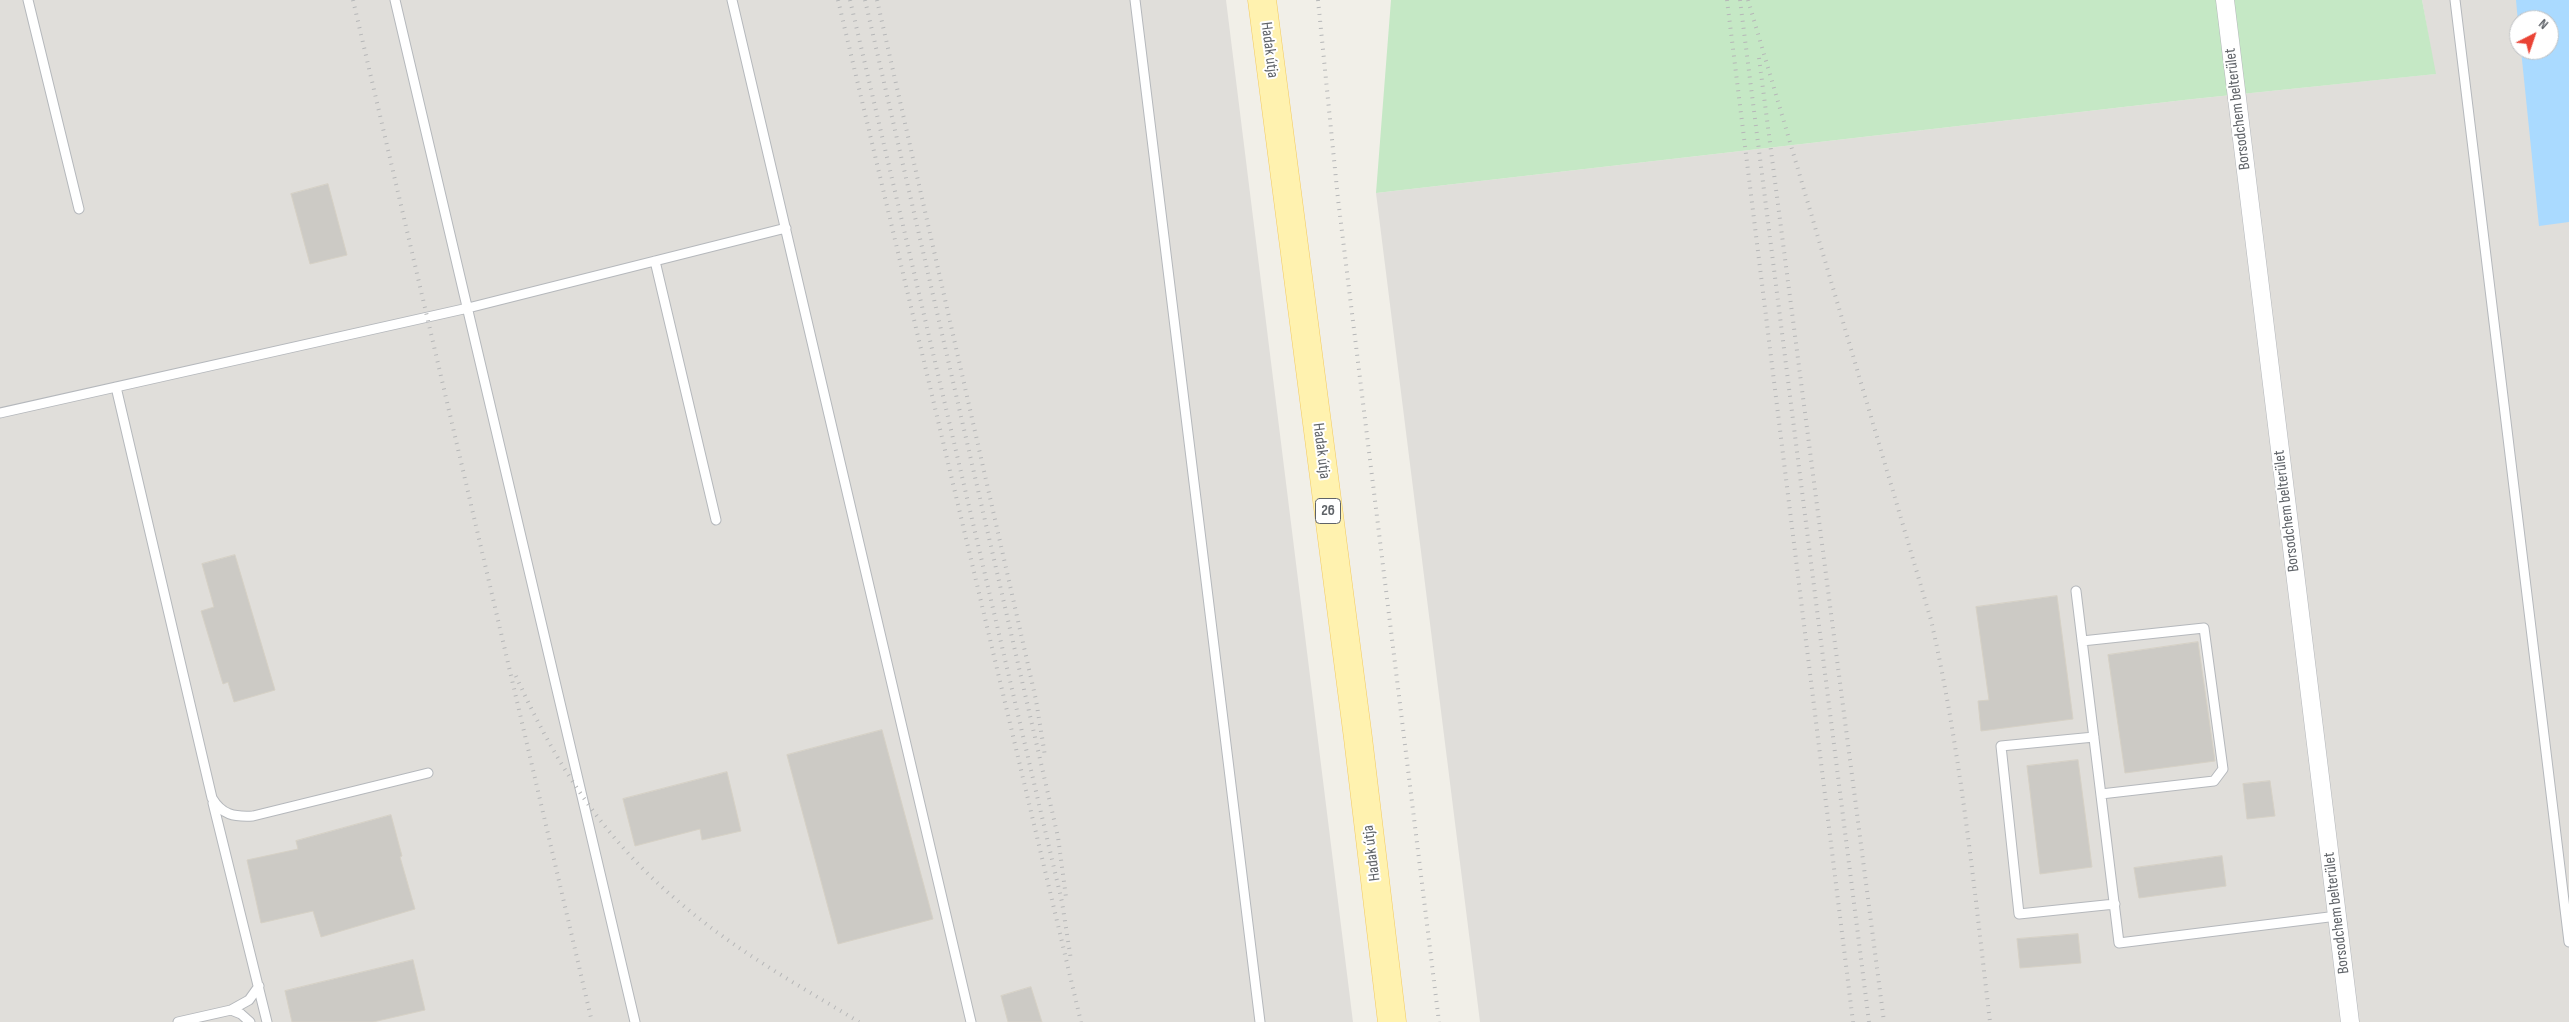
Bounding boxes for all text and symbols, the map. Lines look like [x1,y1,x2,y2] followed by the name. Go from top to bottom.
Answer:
[2509,10,2559,60] north arrow
[2535,15,2552,33] text: N
[1256,21,1282,79] street label: Hadak útja
[2221,47,2255,171] street label: Borsodchem belterület
[1308,422,1334,480] street label: Hadak útja
[2270,449,2304,573] street label: Borsodchem belterület
[1316,498,1340,524] road number: 26
[1359,824,1385,882] street label: Hadak útja
[2320,851,2354,975] street label: Borsodchem belterület

